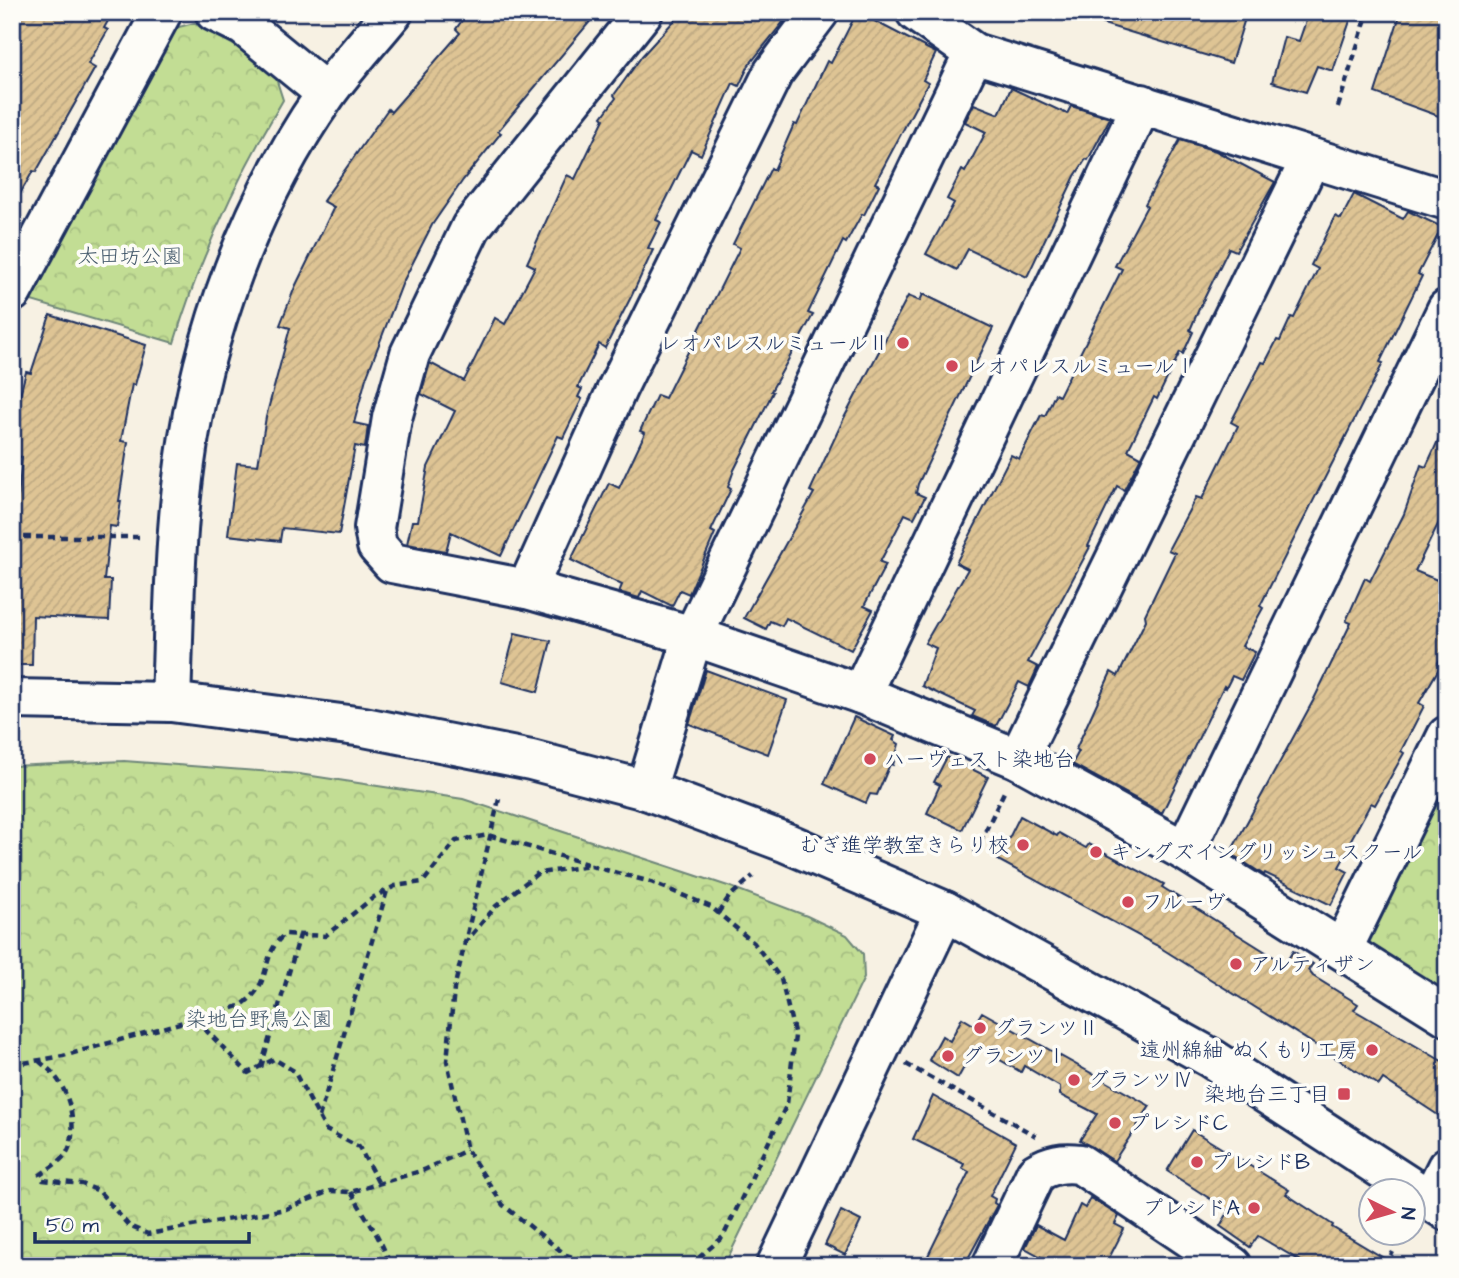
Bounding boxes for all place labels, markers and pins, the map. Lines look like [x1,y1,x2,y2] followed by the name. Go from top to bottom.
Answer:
[659,329,889,358] place label: レオパレスルミュールⅡ
[895,335,911,351] marker: レオパレスルミュールⅡ
[966,352,1196,381] place label: レオパレスルミュールⅠ
[944,358,960,374] marker: レオパレスルミュールⅠ
[884,745,1075,774] place label: ハーヴェスト染地台
[862,751,878,767] marker: ハーヴェスト染地台
[799,831,1009,860] place label: むぎ進学教室きらり校
[1015,837,1031,853] marker: むぎ進学教室きらり校
[1110,838,1422,867] place label: キングズイングリッシュスクール
[1088,844,1104,860] marker: キングズイングリッシュスクール
[1142,888,1226,917] place label: フルーヴ
[1120,894,1136,910] marker: フルーヴ
[1250,950,1375,979] place label: アルティザン
[1228,956,1244,972] marker: アルティザン
[994,1014,1099,1043] place label: グランツⅡ
[972,1020,988,1036] marker: グランツⅡ
[1140,1036,1358,1065] place label: 遠州綿紬 ぬくもり工房
[962,1042,1067,1071] place label: グランツⅠ
[1364,1042,1380,1058] marker: 遠州綿紬 ぬくもり工房
[940,1048,956,1064] marker: グランツⅠ
[1088,1066,1193,1095] place label: グランツⅣ
[1066,1072,1082,1088] marker: グランツⅣ
[1204,1080,1330,1109] place label: 染地台三丁目
[1336,1086,1352,1102] marker: 染地台三丁目
[1129,1109,1228,1138] place label: プレシドC
[1107,1115,1123,1131] marker: プレシドC
[1211,1148,1310,1177] place label: プレシドB
[1189,1154,1205,1170] marker: プレシドB
[1143,1194,1241,1223] place label: プレシドA
[1246,1200,1262,1216] marker: プレシドA

